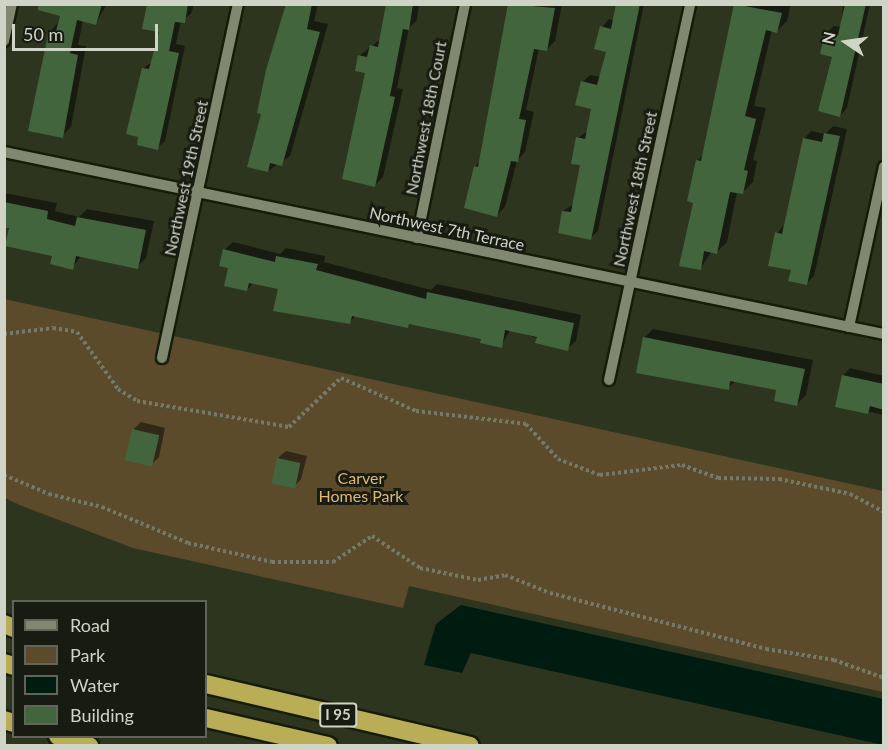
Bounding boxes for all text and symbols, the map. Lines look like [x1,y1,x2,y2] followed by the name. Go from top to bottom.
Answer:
[15,12,160,50] scale bar
[816,12,876,72] north arrow
[23,23,63,45] text: 50 m
[817,30,839,46] text: N
[402,39,450,197] street label: Northwest 18th Court
[160,98,212,258] street label: Northwest 19th Street
[609,109,661,269] street label: Northwest 18th Street
[367,203,527,255] street label: Northwest 7th Terrace
[319,468,403,506] park label: Carver Homes Park
[12,600,207,738] legend
[70,614,110,636] text: Road
[70,644,105,666] text: Park
[70,674,119,696] text: Water
[318,703,358,727] road number: I 95
[70,704,134,726] text: Building

